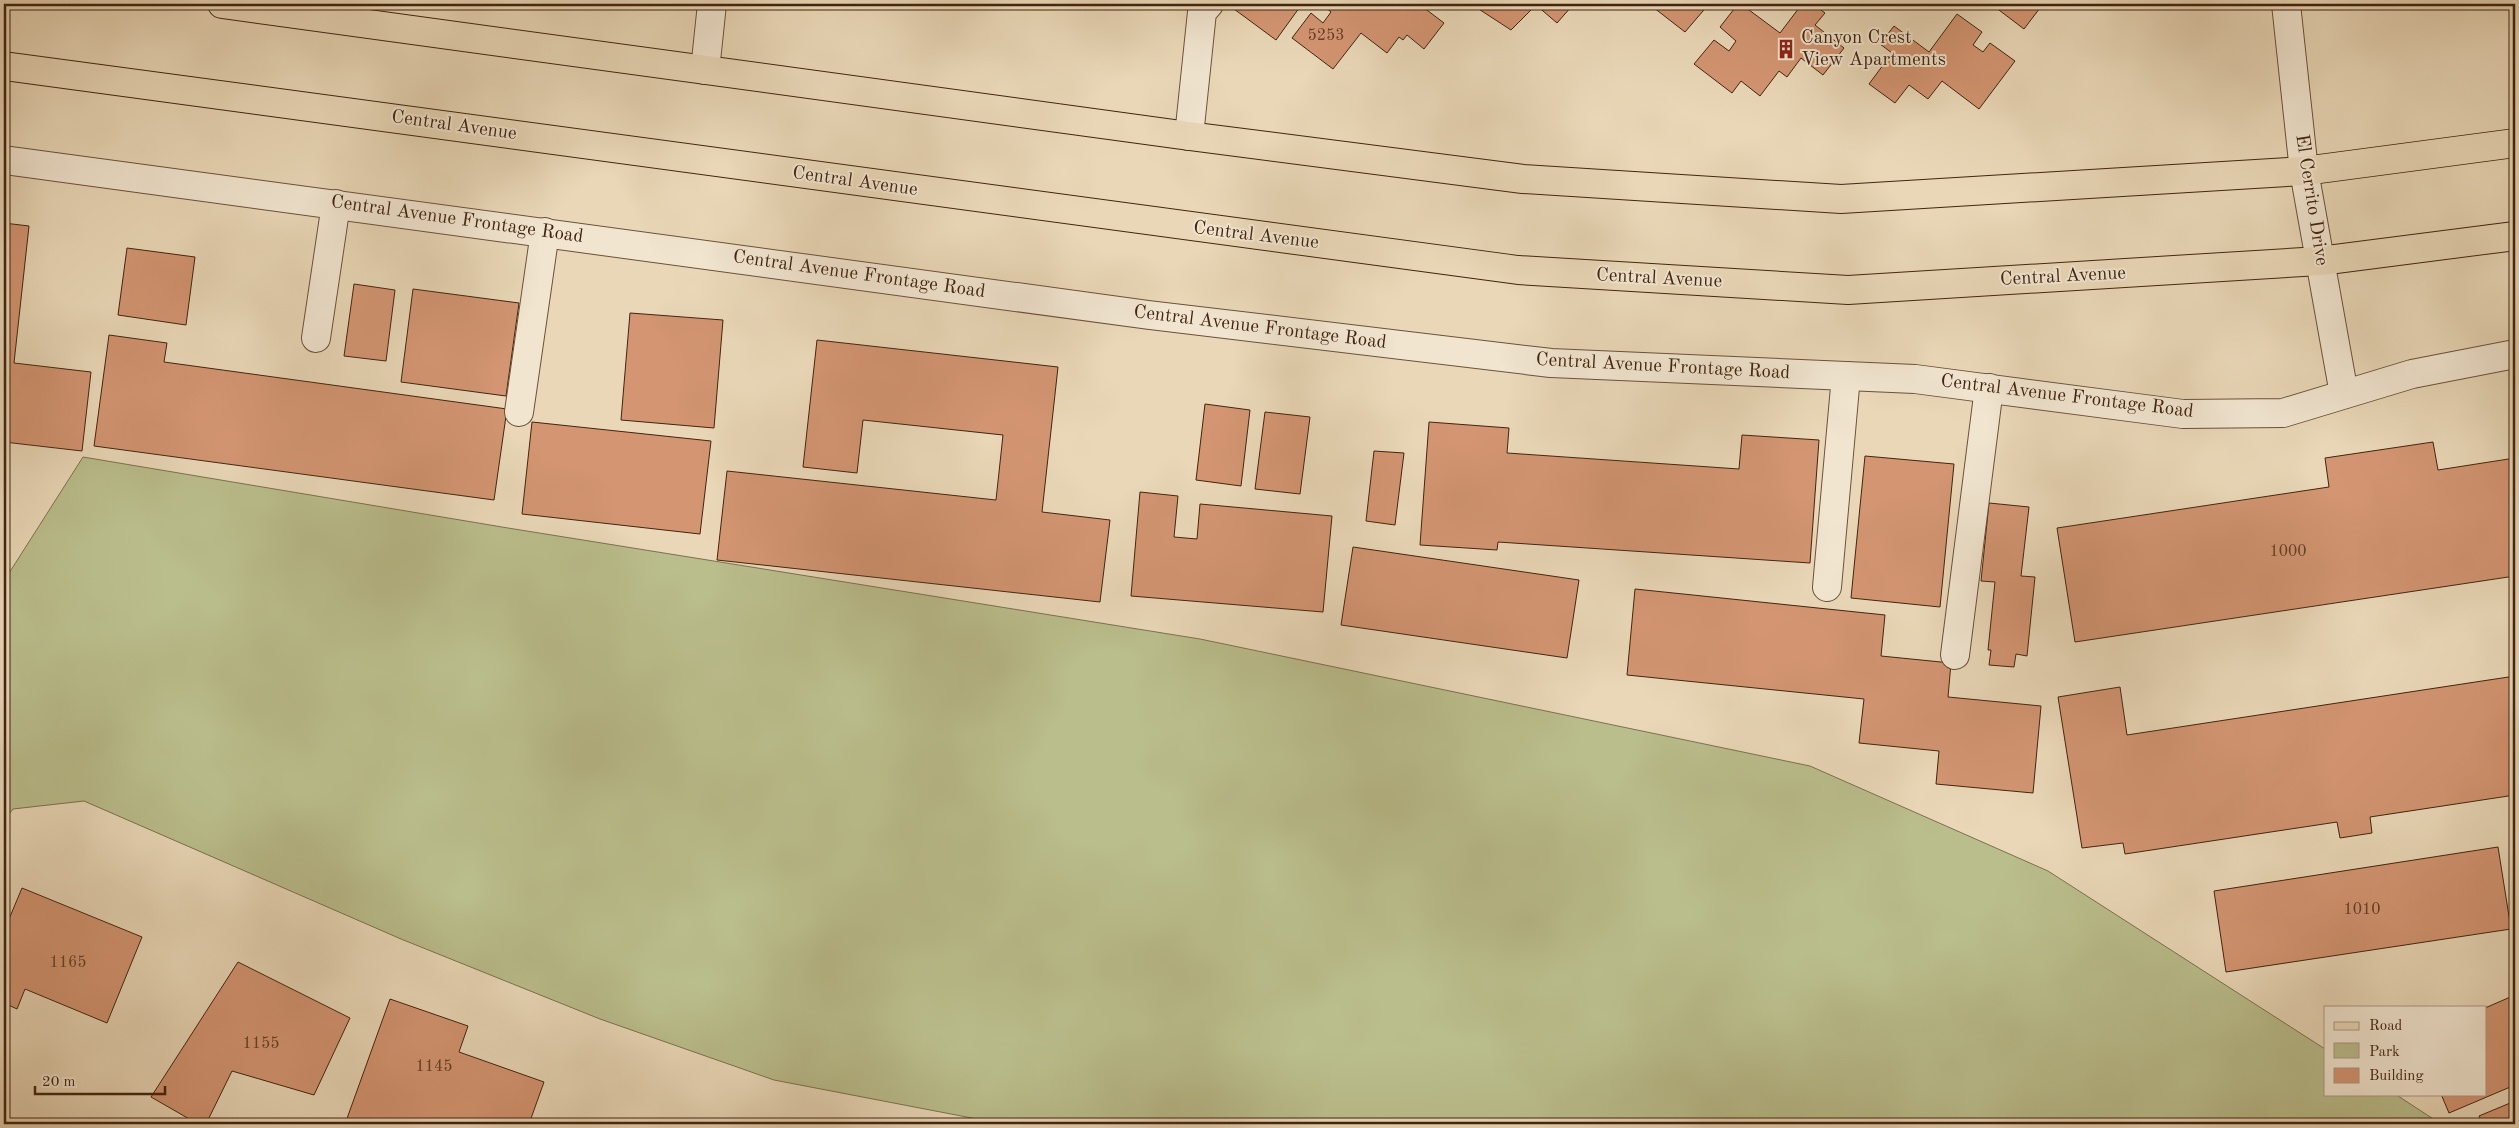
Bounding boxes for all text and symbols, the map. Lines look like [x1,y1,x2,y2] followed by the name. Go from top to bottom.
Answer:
[1307,28,1345,44] house number: 5253
[1801,29,1946,70] place label: Canyon Crest View Apartments
[1775,38,1797,60] building icon: Canyon Crest View Apartments
[390,108,518,144] street label: Central Avenue
[2291,133,2331,267] street label: El Cerrito Drive
[791,164,919,200] street label: Central Avenue
[330,193,584,247] street label: Central Avenue Frontage Road
[1192,219,1320,253] street label: Central Avenue
[732,248,986,302] street label: Central Avenue Frontage Road
[1999,264,2127,290] street label: Central Avenue
[1595,266,1723,292] street label: Central Avenue
[1132,303,1388,353] street label: Central Avenue Frontage Road
[1535,351,1791,383] street label: Central Avenue Frontage Road
[1939,372,2195,422] street label: Central Avenue Frontage Road
[2269,544,2307,560] house number: 1000
[2343,902,2381,918] house number: 1010
[49,955,87,971] house number: 1165
[2324,1006,2486,1096] legend
[2369,1019,2403,1034] text: Road
[242,1036,280,1052] house number: 1155
[2369,1045,2400,1060] text: Park
[415,1059,453,1075] house number: 1145
[35,1063,165,1095] scale bar
[2369,1069,2424,1084] text: Building
[42,1075,76,1090] text: 20 m

